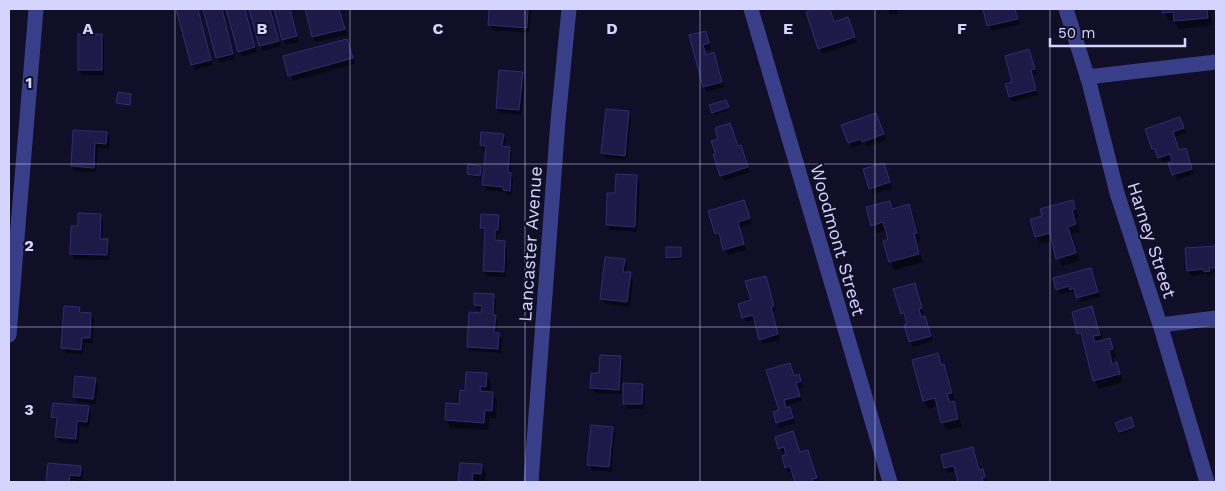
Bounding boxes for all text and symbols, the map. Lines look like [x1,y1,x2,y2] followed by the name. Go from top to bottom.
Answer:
[1050,15,1185,47] scale bar
[83,19,94,38] text: A
[257,19,268,38] text: B
[433,19,444,38] text: C
[606,19,618,38] text: D
[783,19,793,38] text: E
[957,19,967,38] text: F
[1058,24,1095,42] text: 50 m
[26,73,32,92] text: 1
[806,162,870,319] street label: Woodmont Street
[514,166,546,322] street label: Lancaster Avenue
[1123,179,1181,301] street label: Harney Street
[24,236,34,255] text: 2
[24,400,34,419] text: 3

